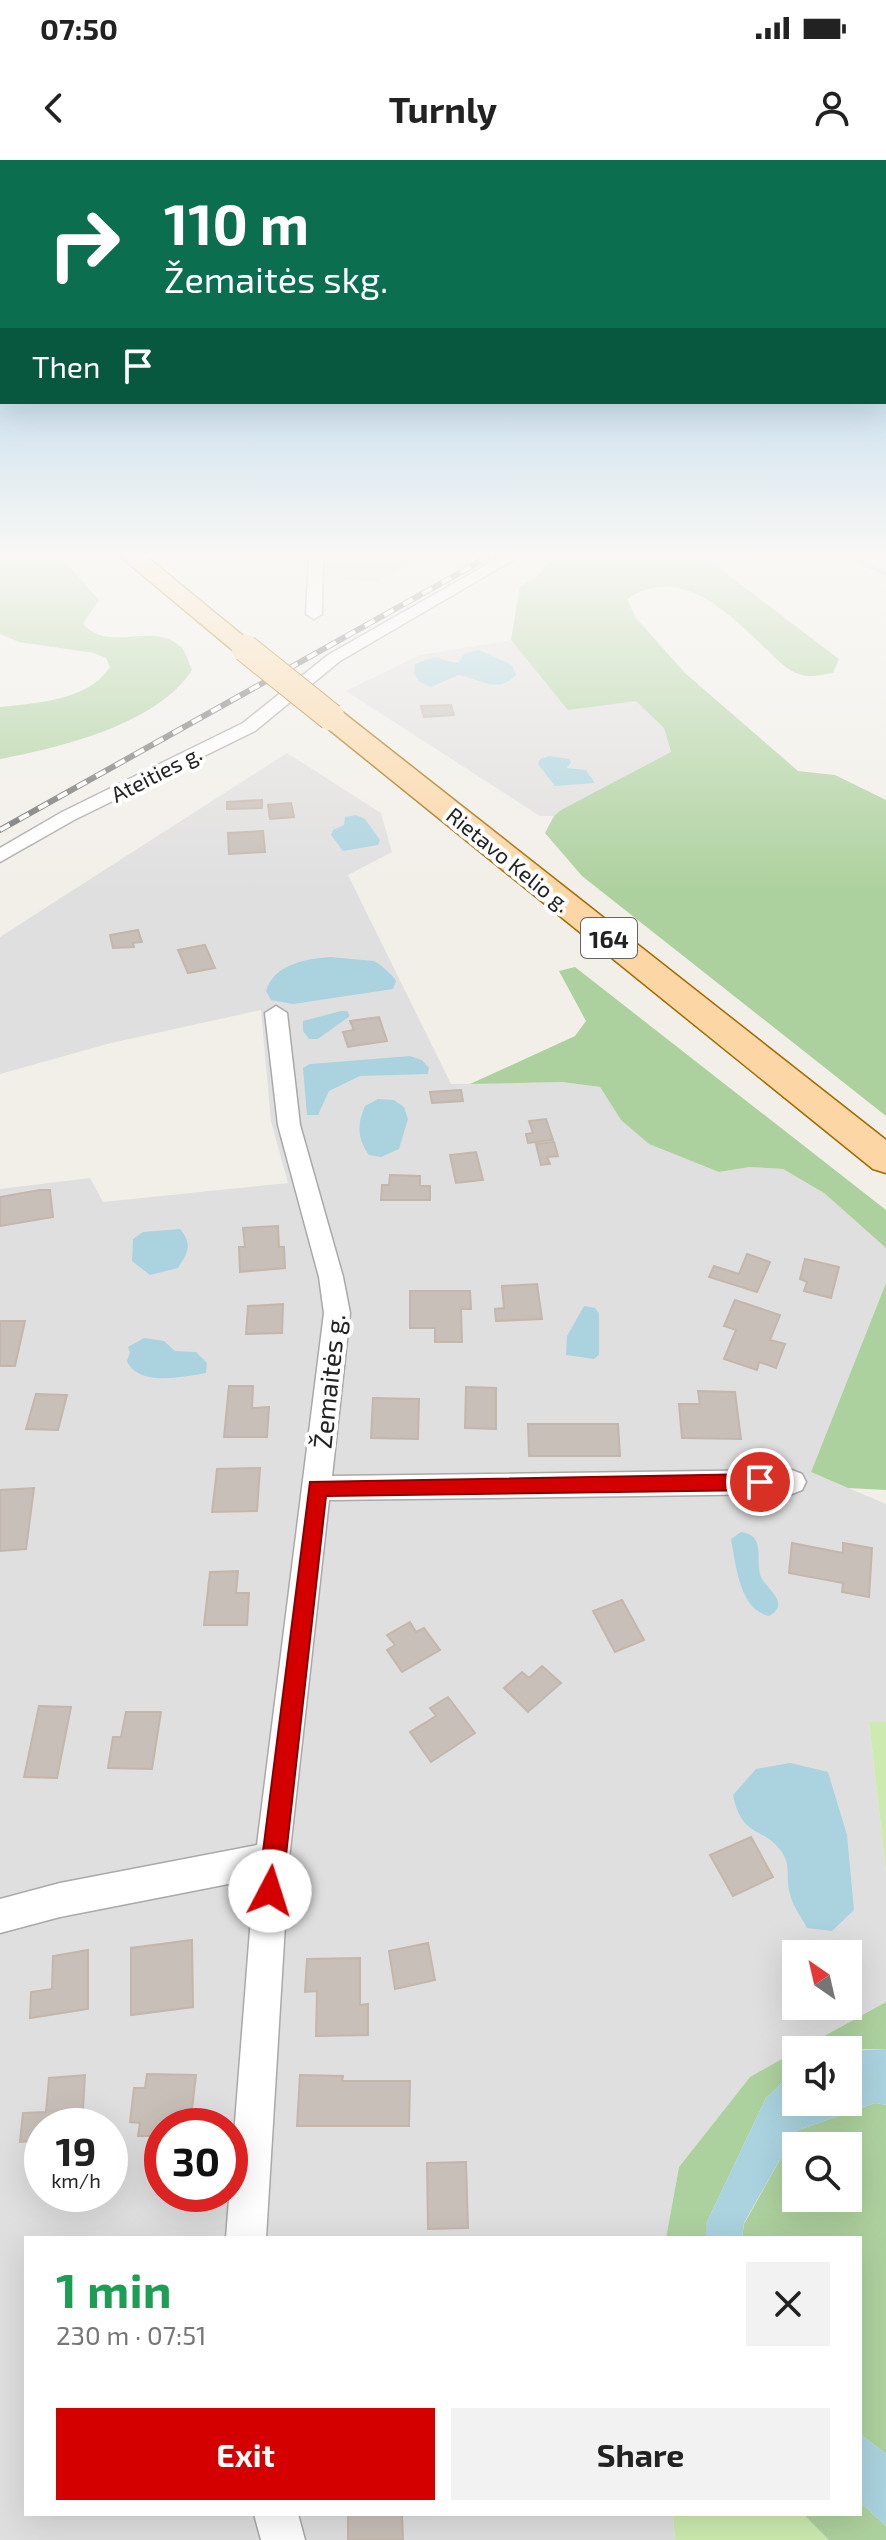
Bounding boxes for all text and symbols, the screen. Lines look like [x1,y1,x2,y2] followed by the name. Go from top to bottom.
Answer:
[40,10,118,46] text: 07:50
[32,86,76,130] icon: back
[810,86,854,130] icon: person
[389,87,497,130] text: Turnly
[164,189,309,256] text: 110 m
[32,192,136,296] icon: right
[164,257,388,300] text: Žemaitės skg.
[116,344,160,388] icon: arrive
[32,348,100,384] text: Then
[106,739,206,807] street label: Ateities g.
[442,801,576,917] street label: Rietavo Kelio g.
[581,918,637,958] road number: 164
[306,1312,350,1450] street label: Žemaitės g.
[726,1448,794,1516] pin
[738,1460,782,1504] icon: arrive
[228,1849,312,1933] position arrow
[782,1940,862,2020] north arrow
[782,1940,862,2212] map controls
[782,2036,862,2116] button: sound
[144,2108,248,2212] speed limit sign: 30
[56,2126,96,2174] text: 19
[782,2132,862,2212] button: search
[51,2168,101,2192] text: km/h
[56,2260,172,2318] text: 1 min
[746,2262,830,2346] button: close
[56,2319,206,2350] text: 230 m · 07:51
[56,2408,435,2500] button: Exit
[451,2408,830,2500] button: Share

